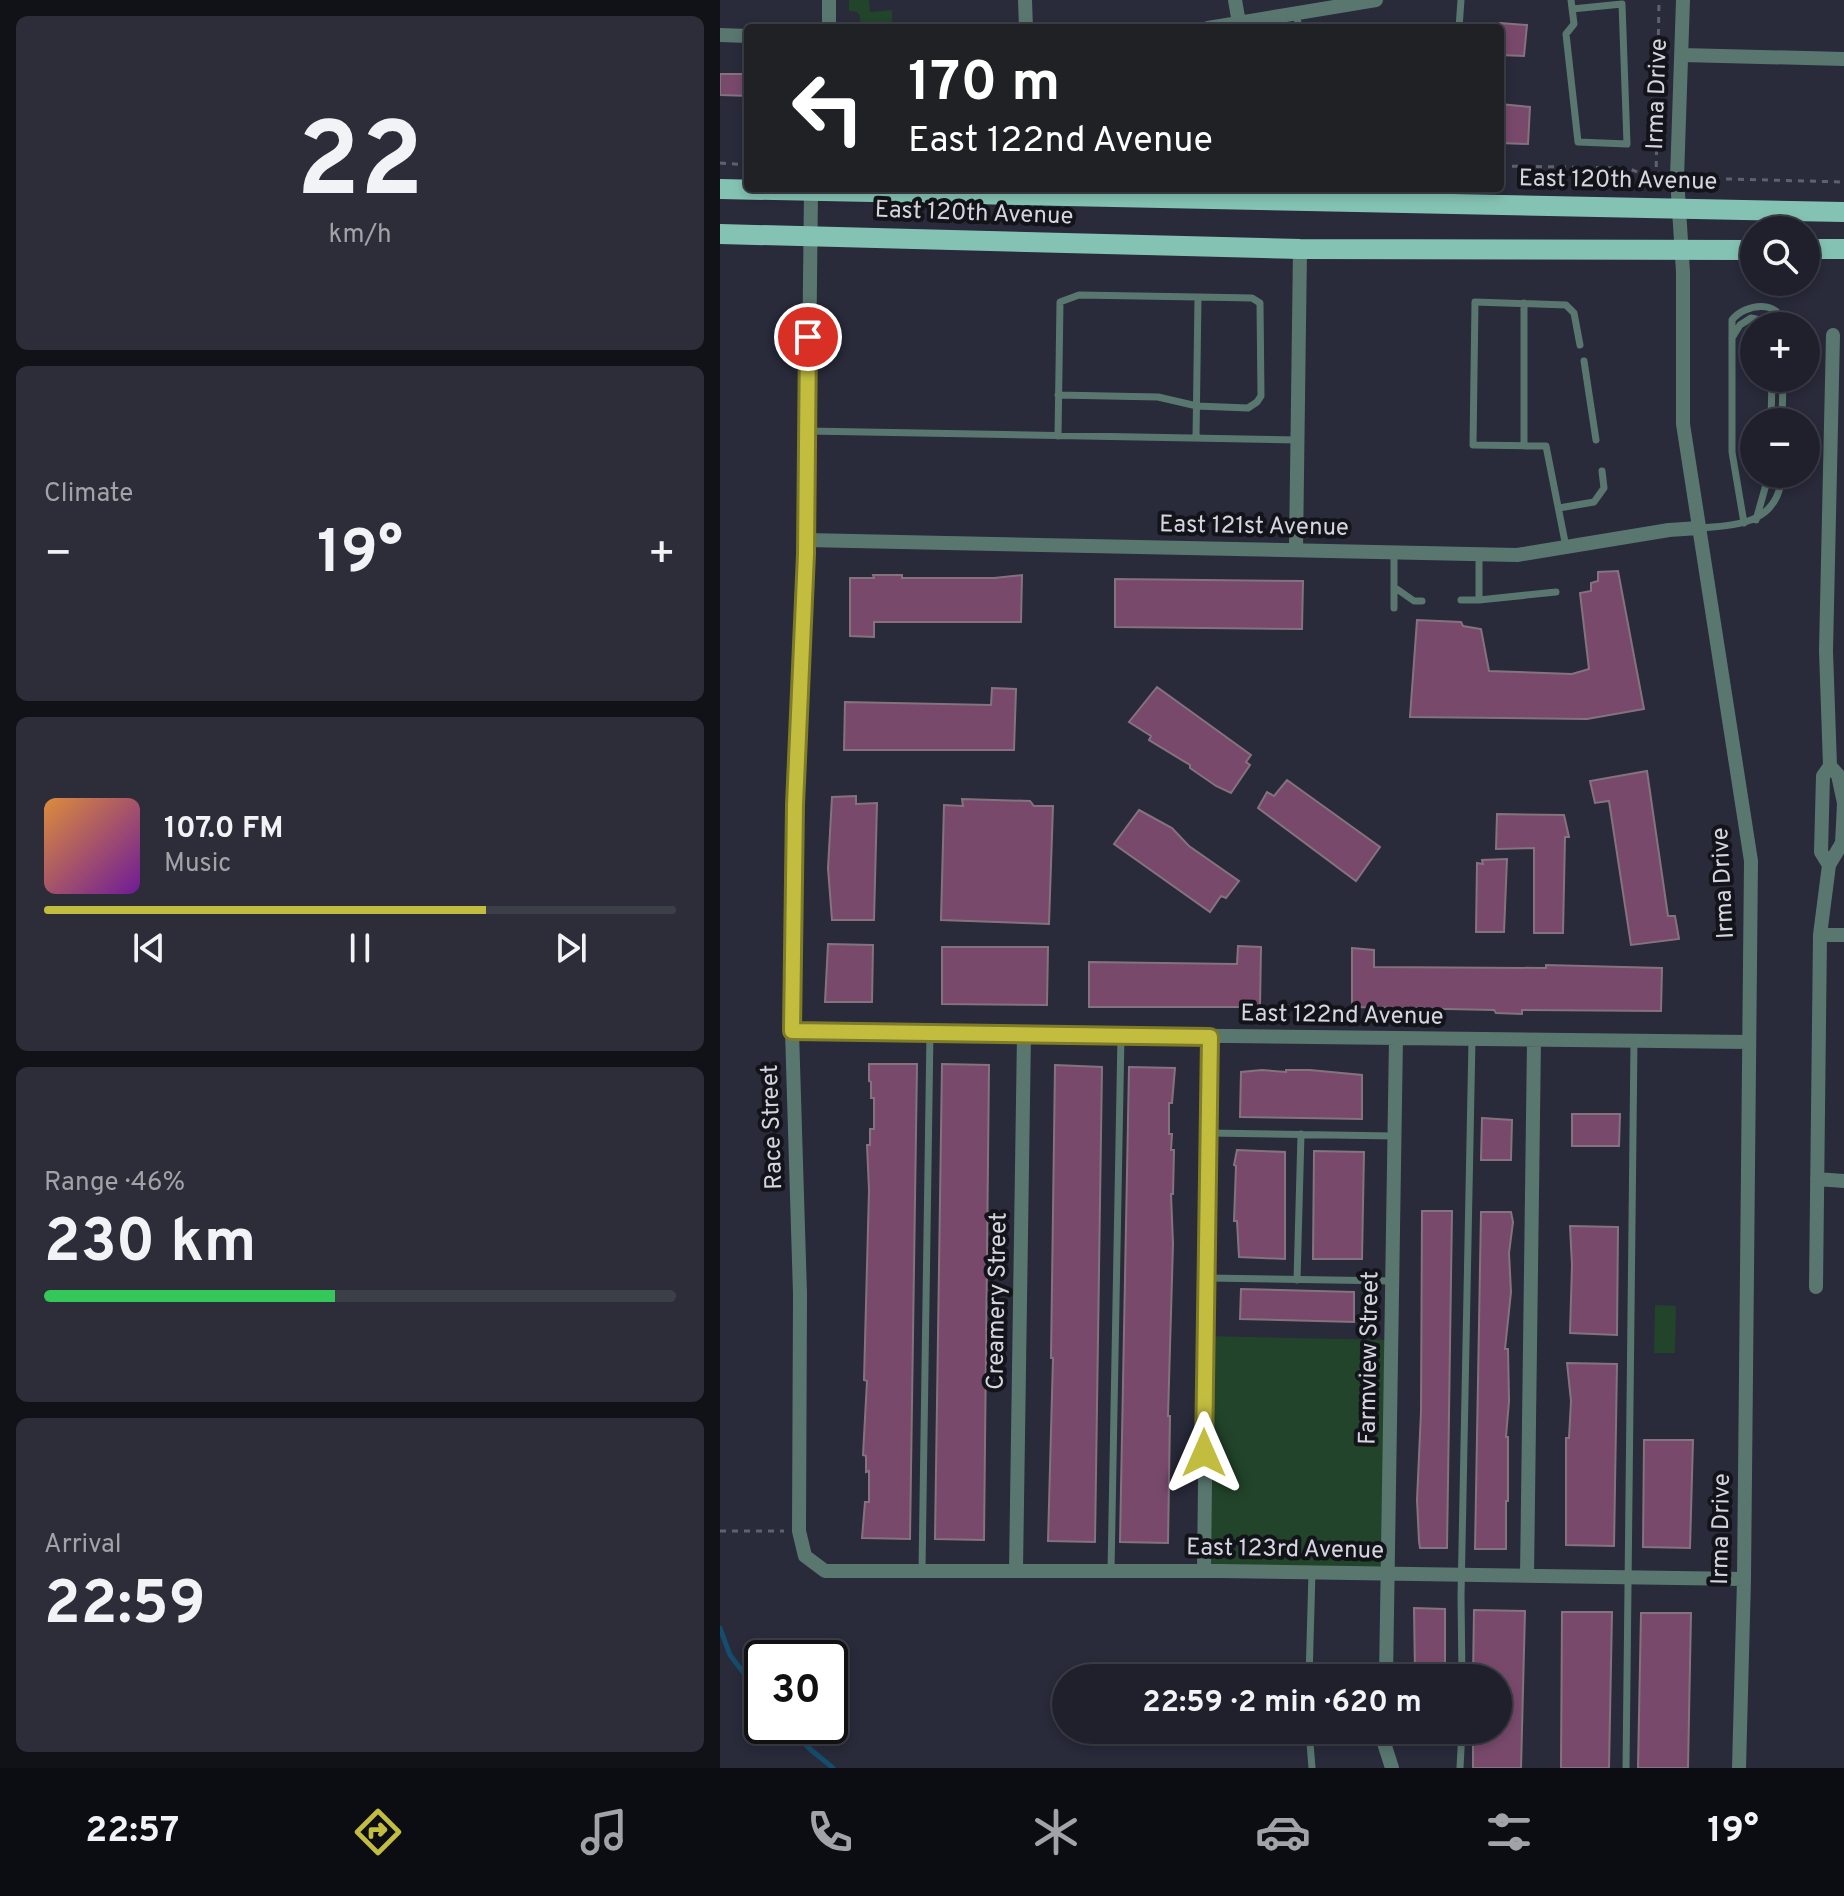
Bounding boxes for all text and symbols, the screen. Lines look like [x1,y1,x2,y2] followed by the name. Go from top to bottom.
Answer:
[1641,38,1675,150] street label: Irma Drive
[908,50,1060,120] text: 170 m
[776,56,880,160] icon: left
[296,101,424,233] text: 22
[908,119,1213,165] text: East 122nd Avenue
[1518,164,1718,198] street label: East 120th Avenue
[874,196,1074,232] street label: East 120th Avenue
[1740,216,1820,488] map controls
[1740,216,1820,296] button: search
[328,219,392,252] text: km/h
[774,303,842,371] pin
[1740,312,1820,392] button: +
[786,315,830,359] icon: arrive
[1740,408,1820,488] button: −
[44,478,133,511] text: Climate
[1159,510,1349,544] street label: East 121st Avenue
[317,518,403,594] text: 19°
[44,528,72,584] text: −
[648,528,676,584] text: +
[164,811,283,848] text: 107.0 FM
[1706,827,1742,939] street label: Irma Drive
[164,848,231,881] text: Music
[127,926,171,970] icon: previous
[338,926,382,970] icon: pause
[549,926,593,970] icon: next
[1240,999,1444,1033] street label: East 122nd Avenue
[756,1064,790,1190] street label: Race Street
[44,1167,185,1200] text: Range · 46%
[44,1207,256,1283] text: 230 km
[981,1212,1015,1390] street label: Creamery Street
[1353,1271,1387,1445] street label: Farmview Street
[1162,1411,1246,1495] position arrow
[1706,1473,1738,1585] street label: Irma Drive
[44,1529,122,1562] text: Arrival
[1186,1533,1384,1567] street label: East 123rd Avenue
[44,1569,206,1645] text: 22:59
[744,1640,848,1744] speed limit sign: 30
[1142,1685,1422,1722] text: 22:59 · 2 min · 620 m
[350,1804,406,1860] icon: directions
[576,1804,632,1860] icon: music
[802,1804,858,1860] icon: phone
[1028,1804,1084,1860] icon: climate
[1255,1804,1311,1860] icon: car
[1481,1804,1537,1860] icon: filters
[85,1809,179,1855] text: 22:57
[1707,1809,1759,1855] text: 19°

